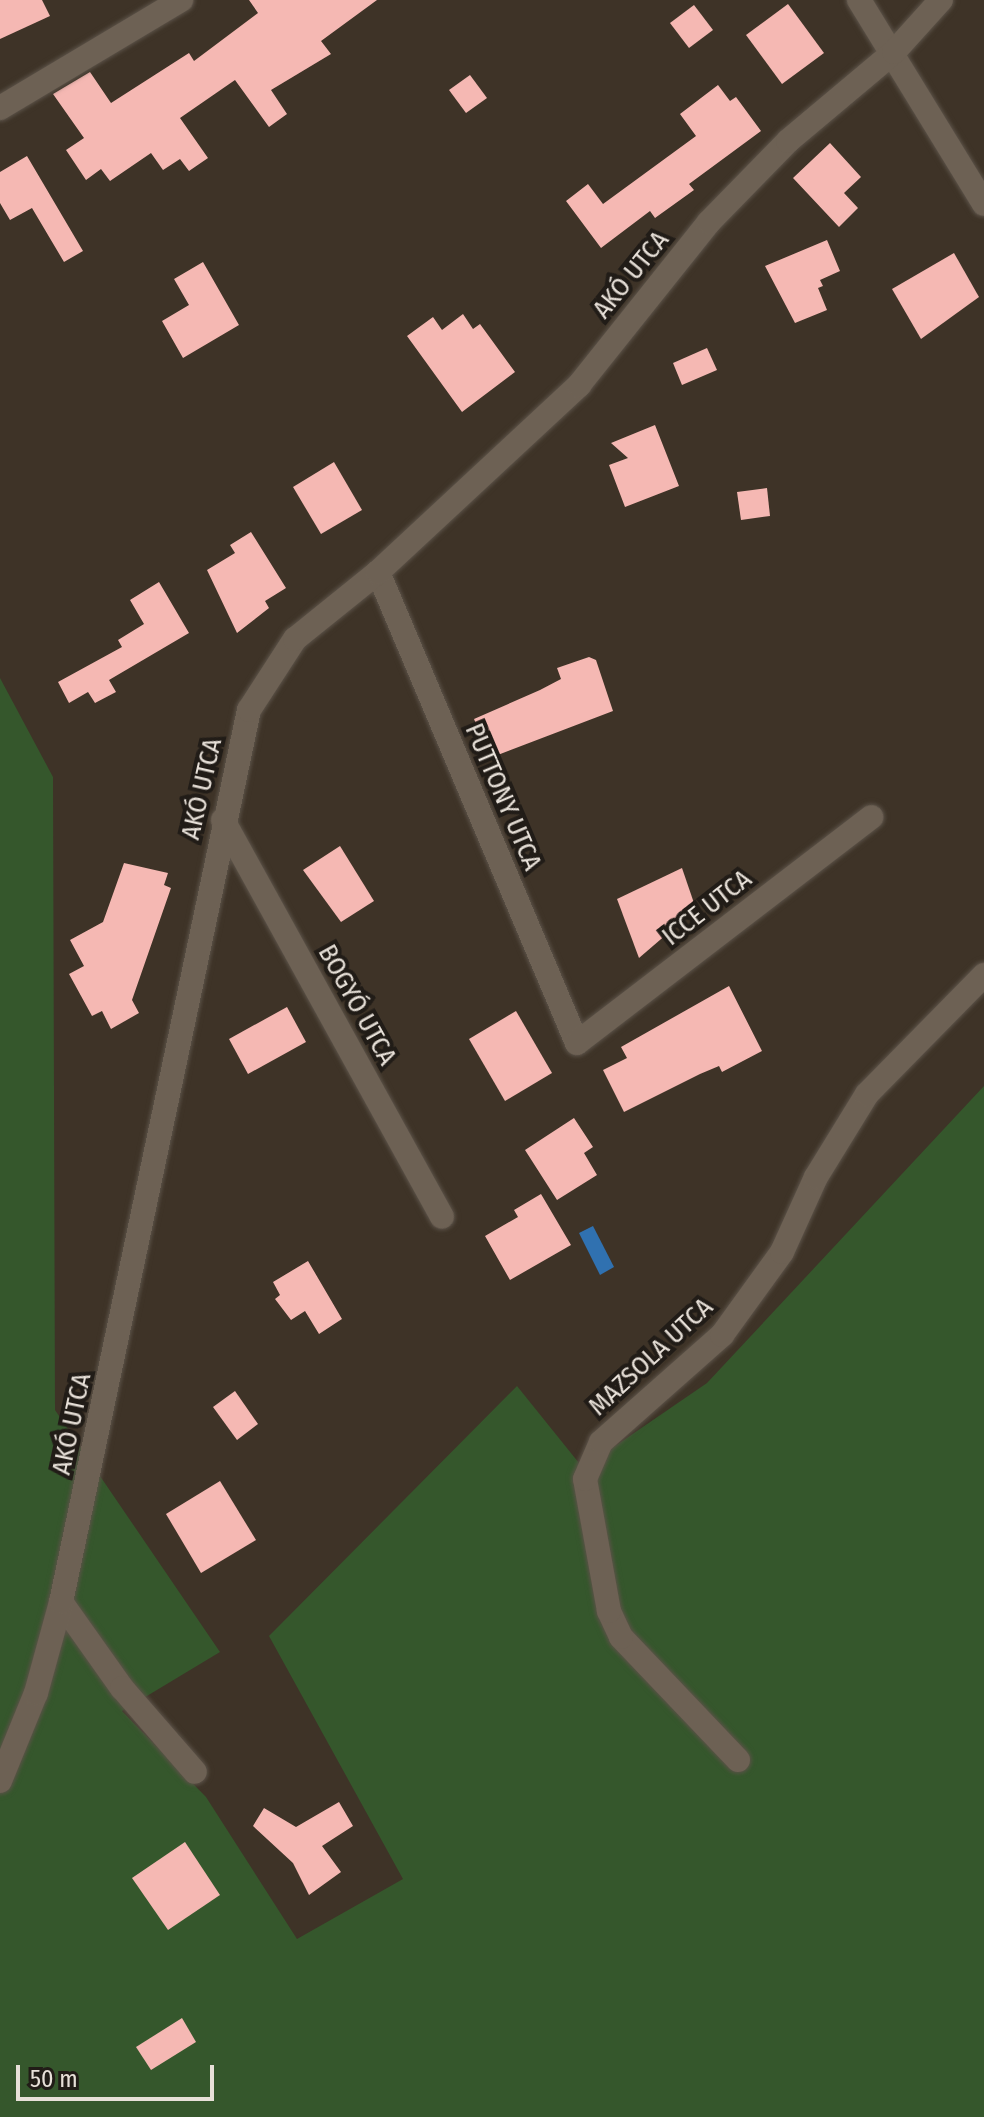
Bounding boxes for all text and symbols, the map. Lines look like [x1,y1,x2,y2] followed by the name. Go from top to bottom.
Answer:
[587,225,675,325] street label: AKÓ UTCA
[458,719,548,875] street label: PUTTONY UTCA
[175,735,229,843] street label: AKÓ UTCA
[656,864,758,952] street label: ICCE UTCA
[311,939,403,1071] street label: BOGYÓ UTCA
[583,1292,719,1422] street label: MAZSOLA UTCA
[46,1370,98,1478] street label: AKÓ UTCA
[20,2049,218,2099] scale bar
[30,2065,78,2093] text: 50 m

